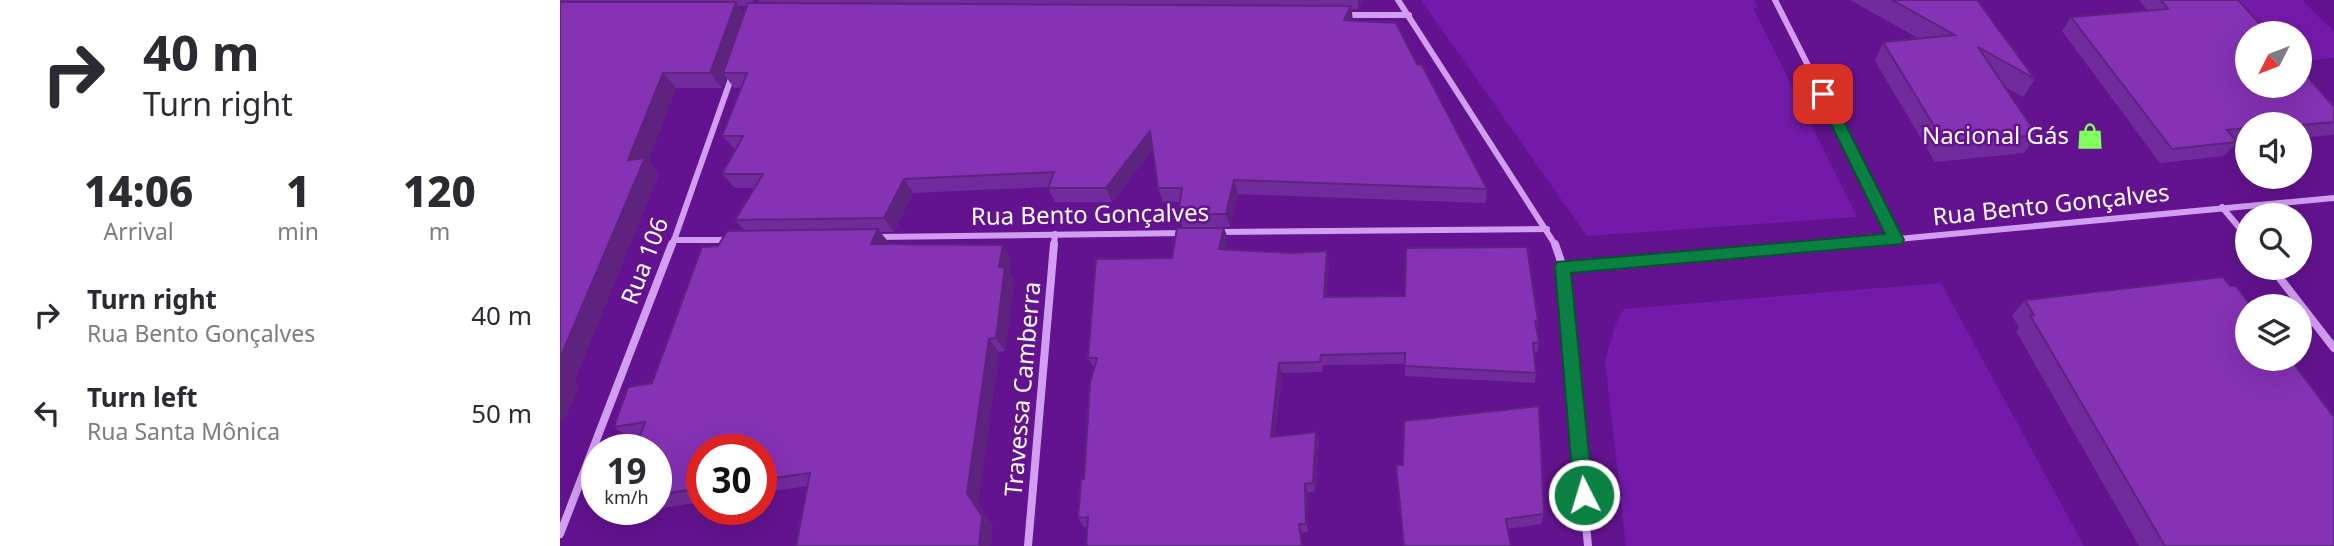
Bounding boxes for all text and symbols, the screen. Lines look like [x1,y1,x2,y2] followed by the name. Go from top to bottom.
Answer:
[143,19,260,85] text: 40 m
[2235,21,2312,98] north arrow
[2235,21,2312,371] map controls
[28,28,119,119] icon: right
[1793,64,1853,124] pin
[1804,75,1842,113] icon: arrive
[143,82,293,125] text: Turn right
[2235,112,2312,189] button: sound
[1922,118,2069,151] place label: Nacional Gás
[2075,121,2105,151] shop icon: Nacional Gás
[84,162,193,219] text: 14:06
[286,162,310,219] text: 1
[403,162,476,219] text: 120
[1931,175,2171,232] street label: Rua Bento Gonçalves
[971,195,1209,232] street label: Rua Bento Gonçalves
[2235,203,2312,280] button: search
[612,212,675,309] street label: Rua 106
[104,215,174,247] text: Arrival
[277,215,319,247] text: min
[429,215,450,247] text: m
[996,280,1047,498] street label: Travessa Camberra
[87,281,217,317] text: Turn right
[2235,294,2312,371] button: layers
[28,296,66,334] icon: right
[471,297,532,333] text: 40 m
[87,317,315,349] text: Rua Bento Gonçalves
[87,379,198,415] text: Turn left
[28,394,66,432] icon: left
[471,395,532,431] text: 50 m
[87,415,280,447] text: Rua Santa Mônica
[686,434,777,525] speed limit sign: 30
[606,447,647,494] text: 19
[1547,458,1621,532] position arrow
[604,485,649,509] text: km/h

